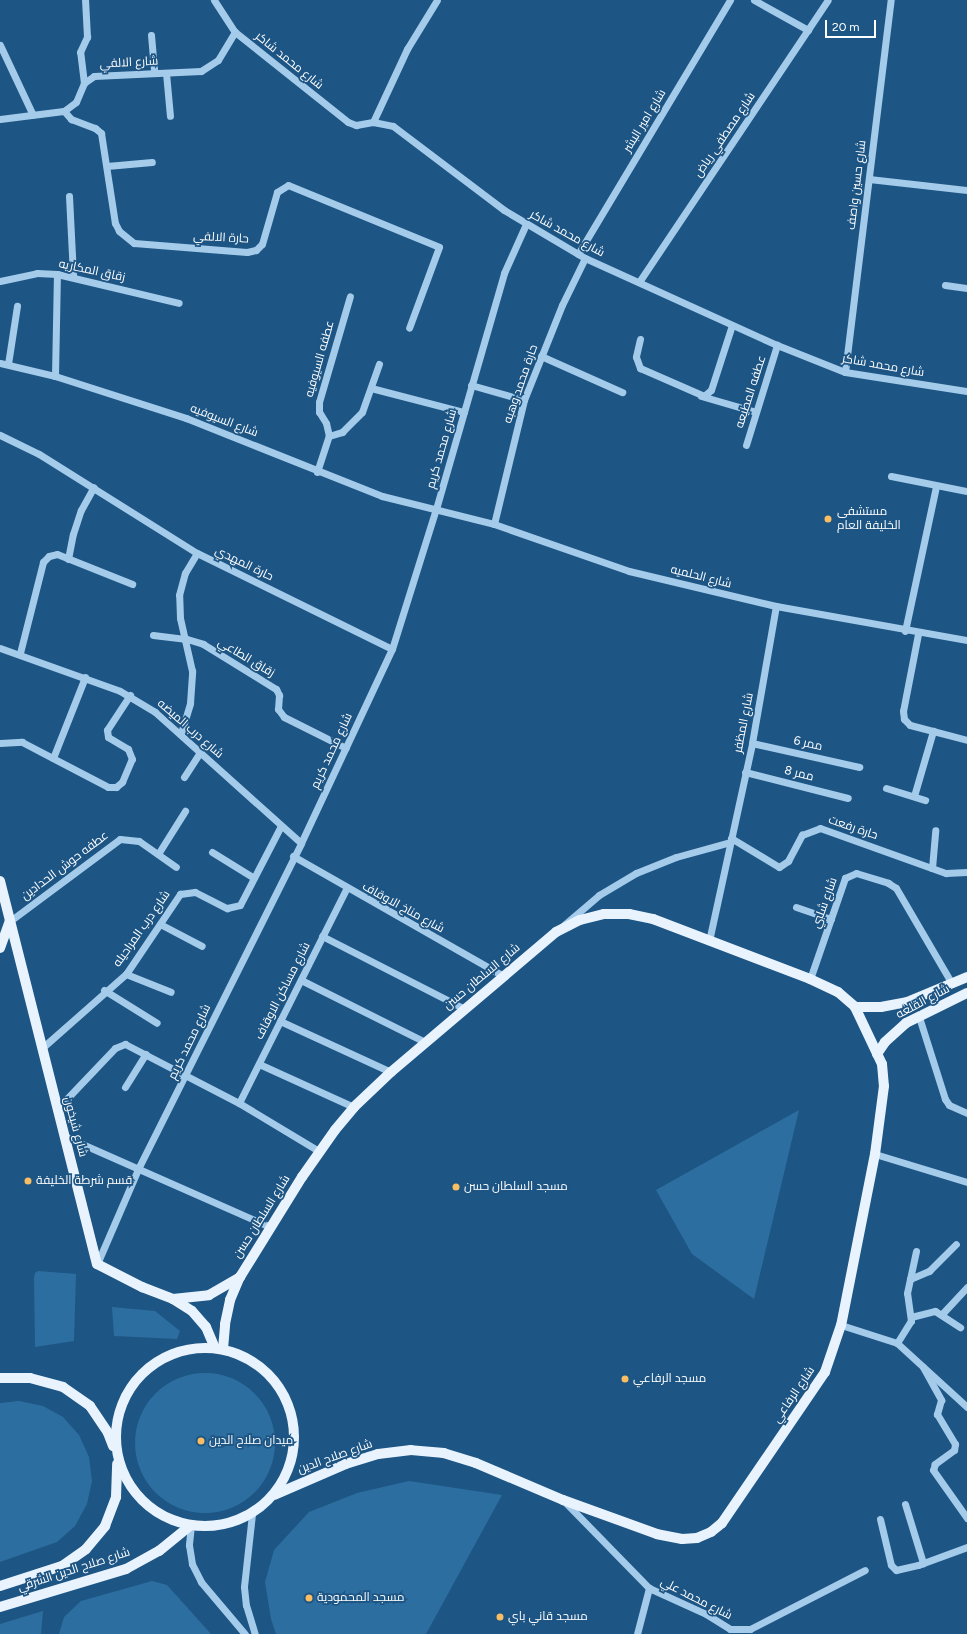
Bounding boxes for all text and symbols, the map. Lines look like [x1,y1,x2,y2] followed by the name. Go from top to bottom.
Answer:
[827,12,878,38] scale bar
[832,20,860,34] text: 20 m
[252,29,326,93] street label: شارع محمد شاكر
[99,54,159,72] street label: شارع الالفي
[621,87,669,155] street label: شارع امير البشر
[691,90,759,180] street label: شارع مصطفي رياض
[844,139,870,231] street label: شارع حسين واصف
[527,208,607,260] street label: شارع محمد شاكر
[193,229,249,247] street label: حارة الالفي
[57,257,127,285] street label: زقاق المكاريه
[302,319,338,399] street label: عطفه السيوفيه
[501,343,541,425] street label: حارة محمد وهبه
[841,352,925,380] street label: شارع محمد شاكر
[733,354,769,430] street label: عطفه المطيعه
[188,402,260,440] street label: شارع السيوفيه
[424,408,460,490] street label: شارع محمد كريم
[837,505,901,533] place label: مستشفى الخليفة العام
[822,513,834,525] marker: مستشفى الخليفة العام
[213,544,275,584] street label: حارة المهدي
[669,562,733,592] street label: شارع الحلميه
[215,635,277,681] street label: زقاق الطاعي
[731,692,757,754] street label: شارع المظفر
[154,696,226,762] street label: شارع درب الميضه
[308,711,356,791] street label: شارع محمد كريم
[792,734,824,754] street label: ممر 6
[783,763,815,785] street label: ممر 8
[826,813,880,843] street label: حارة رفعت
[19,828,111,904] street label: عطفه حوش الحدادين
[809,876,841,930] street label: شارع شلبي
[359,879,447,937] street label: شارع مناخ الاوقاف
[110,888,174,970] street label: شارع درب المراحيله
[252,940,314,1042] street label: شارع مساكن الاوقاف
[441,941,523,1013] street label: شارع السلطان حسن
[894,982,952,1022] street label: شارع القلعه
[166,1002,214,1082] street label: شارع محمد كريم
[60,1095,90,1159] street label: شارع شيخون
[231,1173,293,1261] street label: شارع السلطان حسن
[36,1174,132,1188] place label: قسم شرطة الخليفة
[23,1176,33,1186] marker: قسم شرطة الخليفة
[464,1180,568,1194] place label: مسجد السلطان حسن
[451,1182,461,1192] marker: مسجد السلطان حسن
[770,1364,818,1426] street label: شارع الرفاعي
[633,1372,706,1386] place label: مسجد الرفاعي
[620,1374,630,1384] marker: مسجد الرفاعي
[209,1434,293,1448] place label: ميدان صلاح الدين
[196,1436,206,1446] marker: ميدان صلاح الدين
[296,1437,374,1477] street label: شارع صلاح الدين
[16,1545,132,1595] street label: شارع صلاح الدين الشرقي
[658,1575,734,1623] street label: شارع محمد علي
[317,1591,404,1605] place label: مسجد المحمودية
[304,1593,314,1603] marker: مسجد المحمودية
[508,1610,588,1624] place label: مسجد قاني باي
[495,1612,505,1622] marker: مسجد قاني باي

